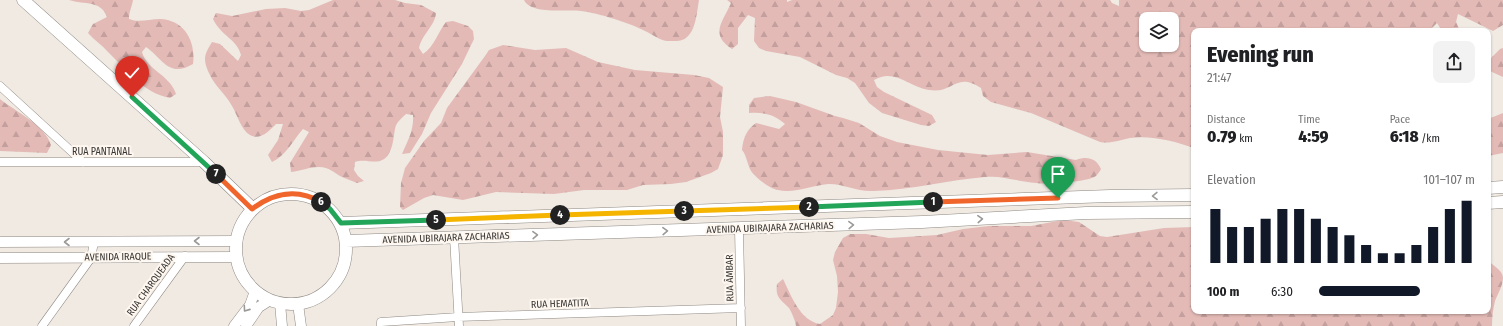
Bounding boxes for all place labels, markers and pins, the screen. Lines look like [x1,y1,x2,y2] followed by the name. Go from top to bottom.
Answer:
[115,56,149,97] pin
[1041,157,1075,198] pin
[206,164,226,184] pin: 7
[311,192,331,212] pin: 6
[923,192,943,212] pin: 1
[799,197,819,217] pin: 2
[674,201,694,221] pin: 3
[550,205,570,225] pin: 4
[426,210,446,230] pin: 5

